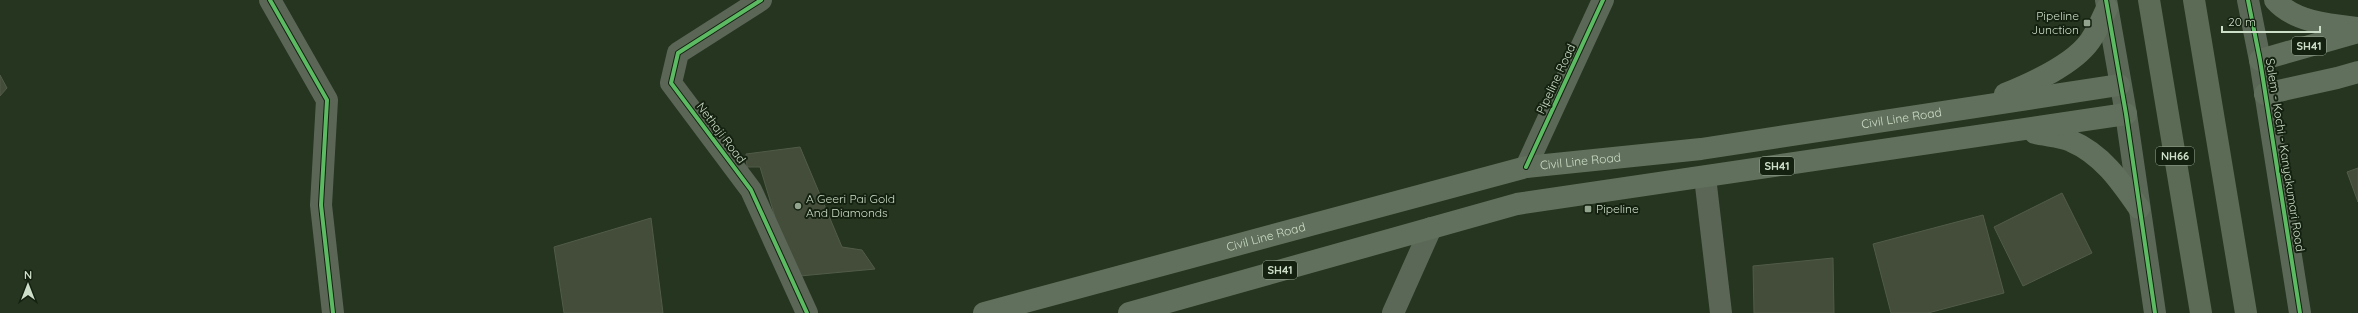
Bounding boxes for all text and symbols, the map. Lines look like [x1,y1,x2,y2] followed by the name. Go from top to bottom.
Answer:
[2031,8,2079,37] place label: Pipeline Junction
[2222,8,2320,34] scale bar
[2228,14,2256,29] text: 20 m
[2082,18,2092,28] marker: Pipeline Junction
[2292,37,2326,55] road number: SH41
[1533,41,1578,116] street label: Pipeline Road
[2263,57,2308,253] street label: Salem - Kochi - Kanyakumari Road
[694,99,749,166] street label: Nethaji Road
[1860,104,1943,131] street label: Civil Line Road
[2156,147,2194,165] road number: NH66
[1539,149,1621,173] street label: Civil Line Road
[1760,157,1794,175] road number: SH41
[806,191,895,220] place label: A Geeri Pai Gold And Diamonds
[793,201,803,211] marker: A Geeri Pai Gold And Diamonds
[1596,201,1639,216] place label: Pipeline
[1583,204,1593,214] marker: Pipeline
[1225,219,1307,254] street label: Civil Line Road
[1263,261,1297,279] road number: SH41
[8,265,48,305] north arrow
[24,268,32,282] text: N

